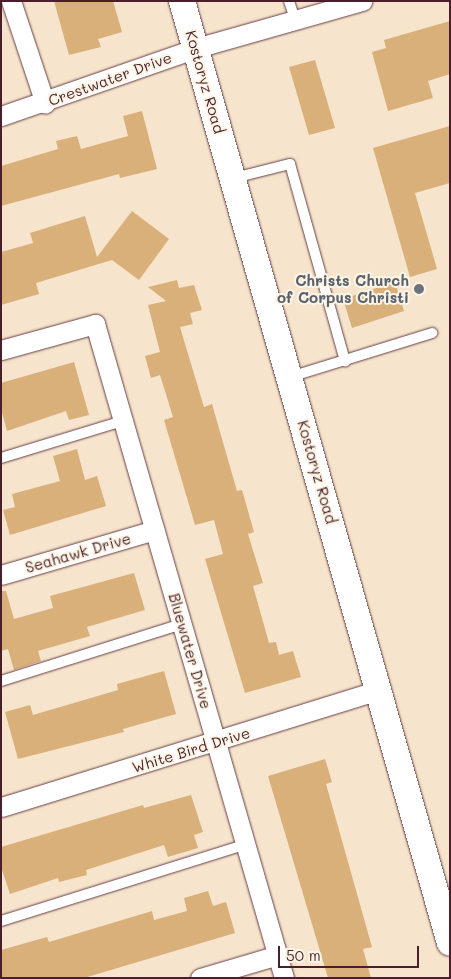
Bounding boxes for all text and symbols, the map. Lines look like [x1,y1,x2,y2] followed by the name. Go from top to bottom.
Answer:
[182,28,228,136] street label: Kostoryz Road
[46,48,174,110] street label: Crestwater Drive
[277,271,409,306] place label: Christs Church of Corpus Christi
[413,283,425,295] marker: Christs Church of Corpus Christi
[294,418,340,526] street label: Kostoryz Road
[23,529,133,577] street label: Seahawk Drive
[165,591,215,711] street label: Bluewater Drive
[130,724,252,776] street label: White Bird Drive
[281,936,422,968] scale bar
[286,945,321,965] text: 50 m

